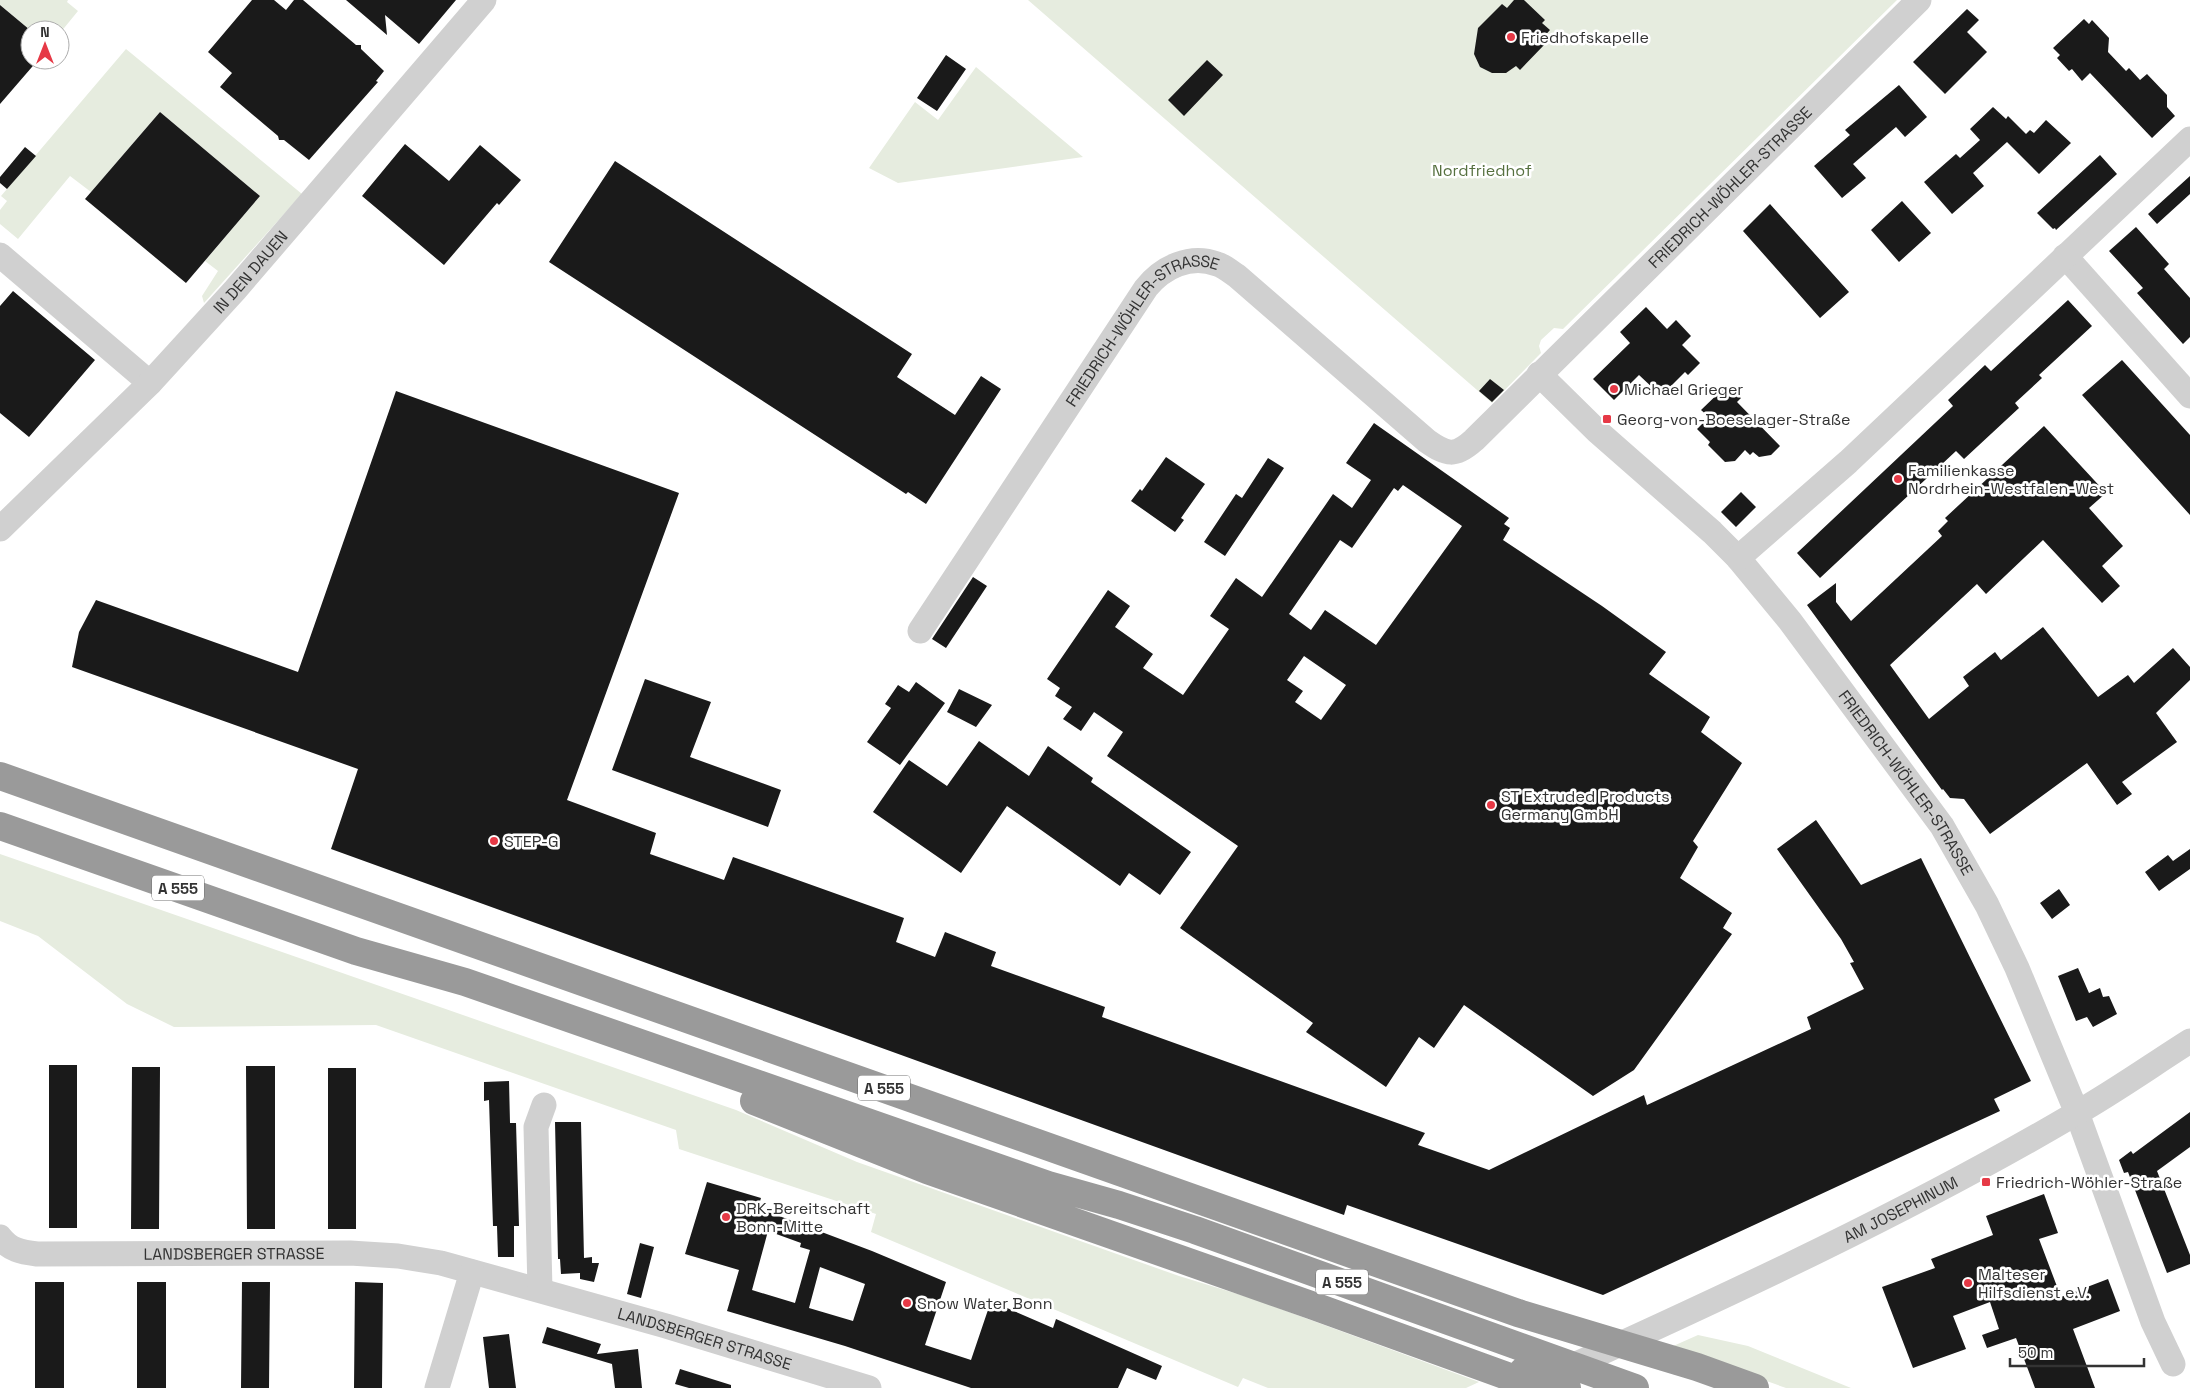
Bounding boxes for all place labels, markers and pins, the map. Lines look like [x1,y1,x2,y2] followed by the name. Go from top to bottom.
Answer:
[1521,27,1649,48] place label: Friedhofskapelle
[1505,31,1517,43] marker: Friedhofskapelle
[1624,379,1743,400] place label: Michael Grieger
[1608,383,1620,395] marker: Michael Grieger
[1617,409,1850,430] place label: Georg-von-Boeselager-Straße
[1601,413,1613,425] marker: Georg-von-Boeselager-Straße
[1908,460,2114,499] place label: Familienkasse Nordrhein-Westfalen-West
[1892,473,1904,485] marker: Familienkasse Nordrhein-Westfalen-West
[1501,786,1670,825] place label: ST Extruded Products Germany GmbH
[1485,799,1497,811] marker: ST Extruded Products Germany GmbH
[504,831,559,852] place label: STEP-G
[488,835,500,847] marker: STEP-G
[1996,1172,2182,1193] place label: Friedrich-Wöhler-Straße
[1980,1176,1992,1188] marker: Friedrich-Wöhler-Straße
[736,1198,870,1237] place label: DRK-Bereitschaft Bonn-Mitte
[720,1211,732,1223] marker: DRK-Bereitschaft Bonn-Mitte
[1978,1264,2090,1303] place label: Malteser Hilfsdienst e.V.
[1962,1277,1974,1289] marker: Malteser Hilfsdienst e.V.
[917,1293,1052,1314] place label: Snow Water Bonn
[901,1297,913,1309] marker: Snow Water Bonn

